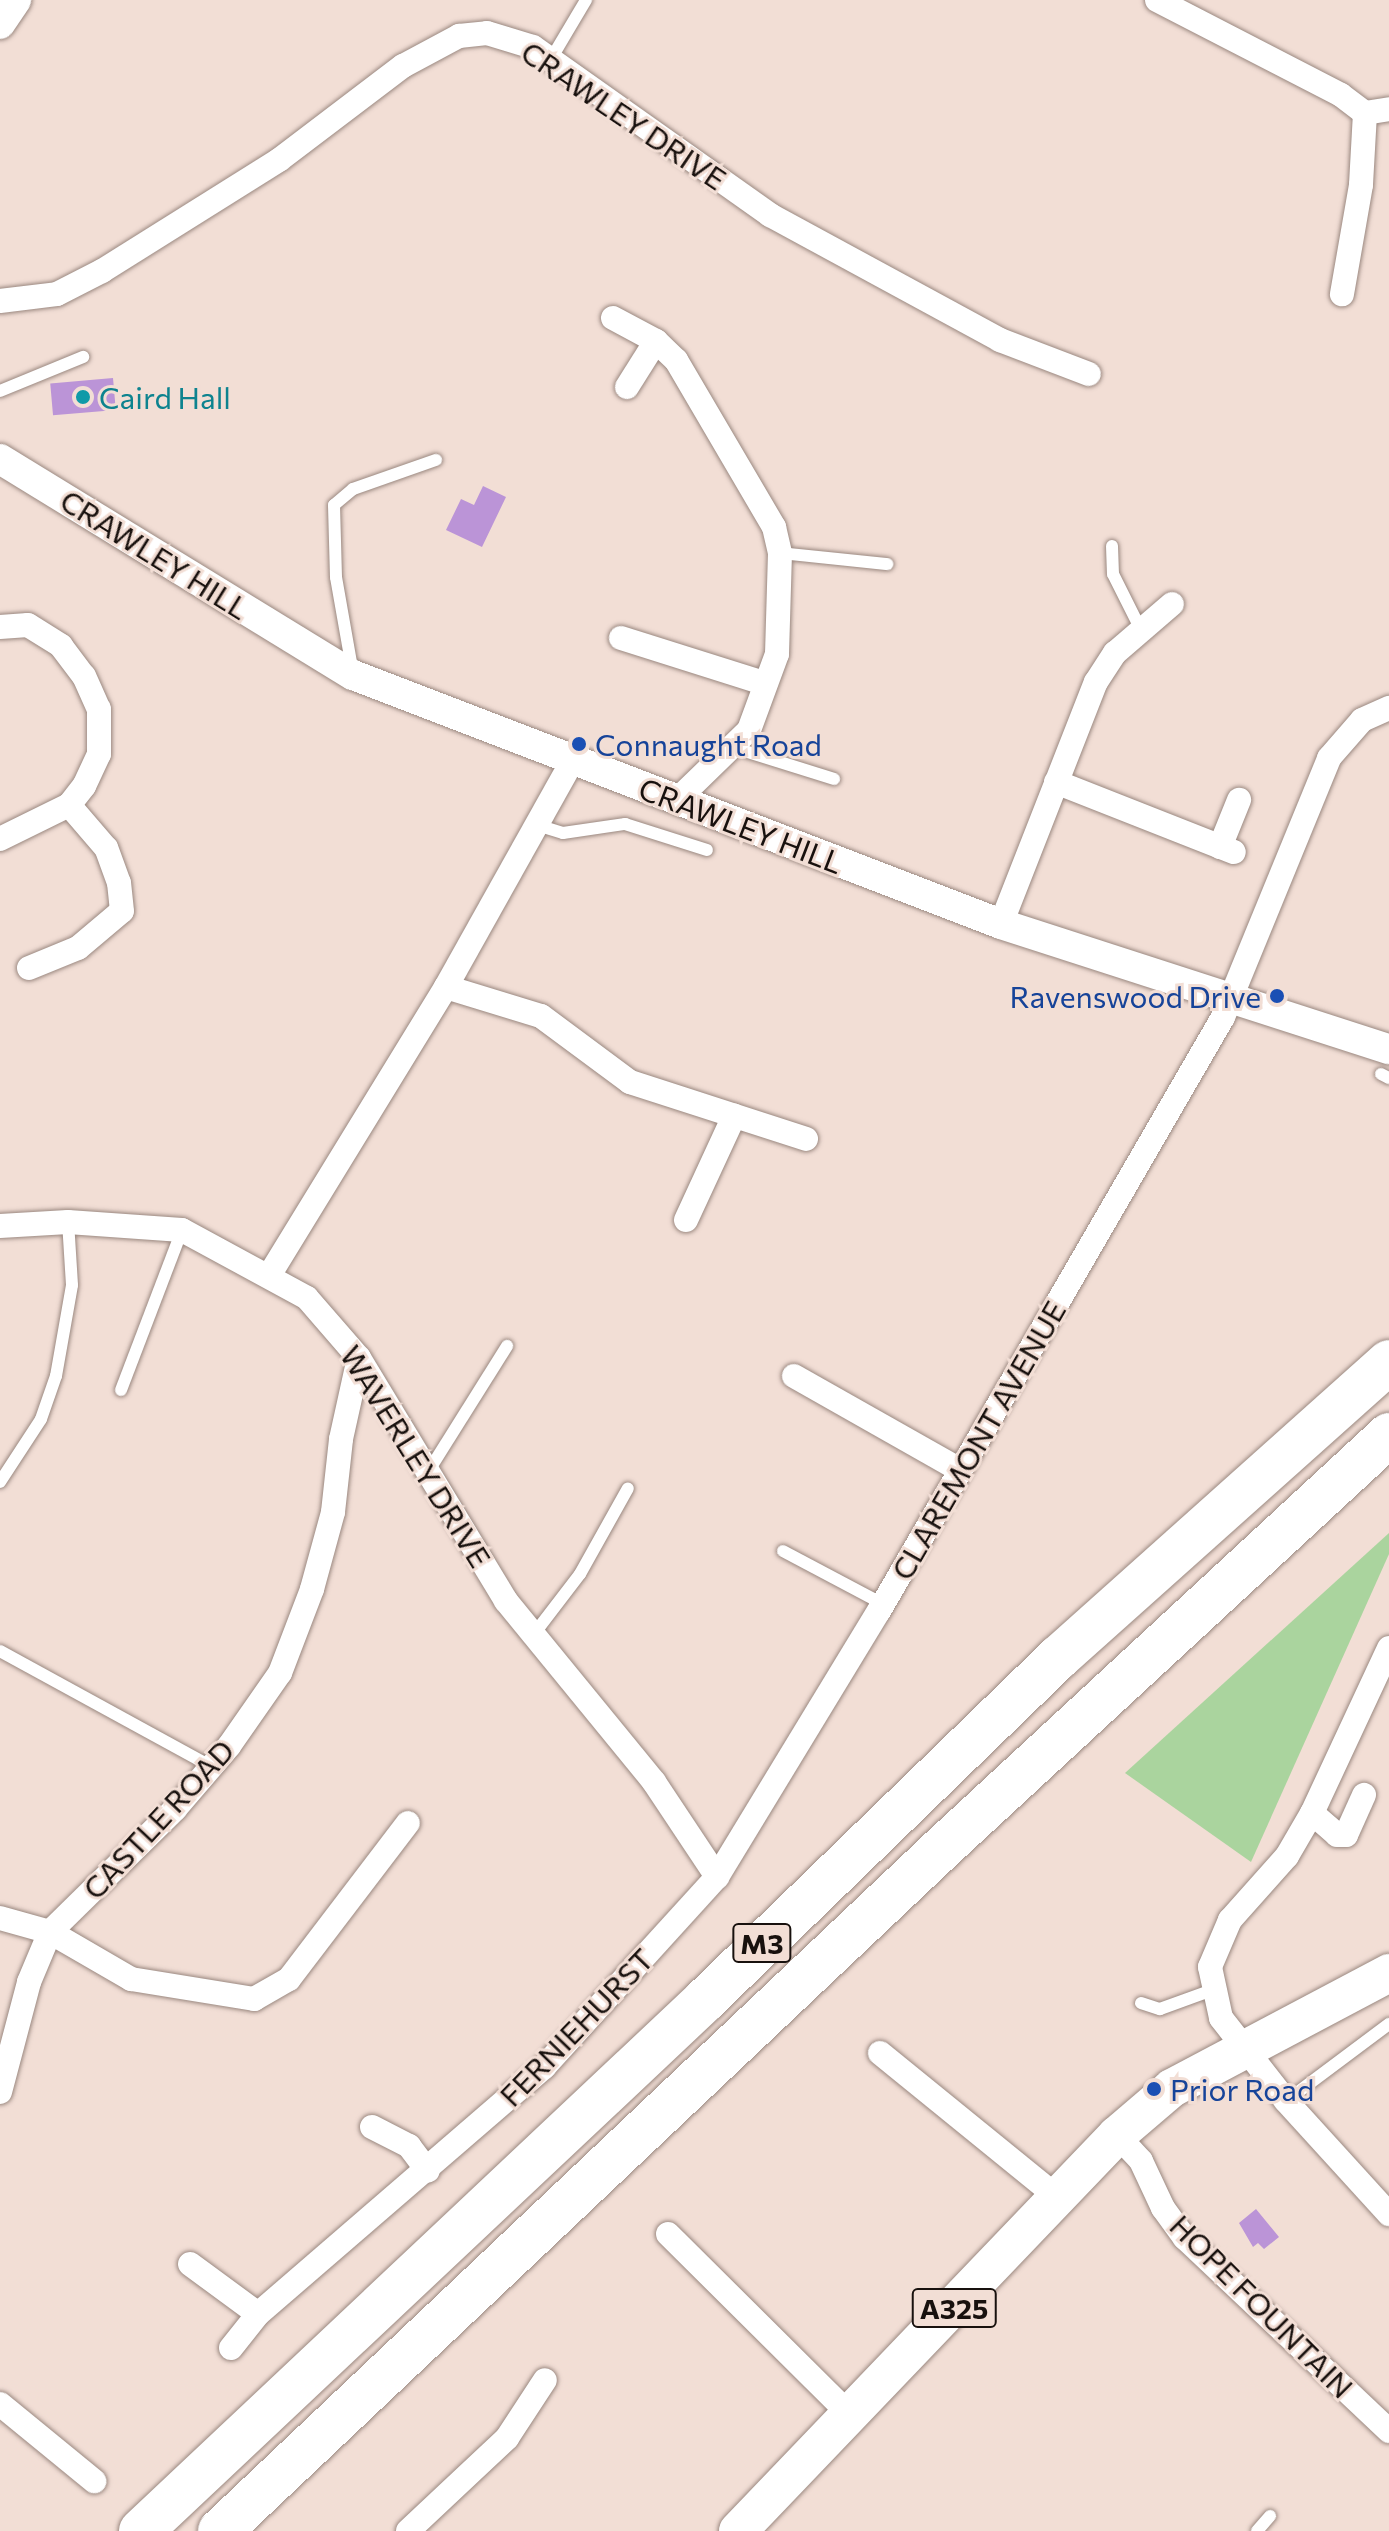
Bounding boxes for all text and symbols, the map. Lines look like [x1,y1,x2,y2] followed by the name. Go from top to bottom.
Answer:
[515,33,733,197] street label: CRAWLEY DRIVE
[99,379,231,415] place label: Caird Hall
[74,388,92,406] marker: Caird Hall
[54,482,256,626] street label: CRAWLEY HILL
[595,726,822,762] place label: Connaught Road
[570,735,588,753] marker: Connaught Road
[634,770,848,880] street label: CRAWLEY HILL
[1010,978,1261,1014] place label: Ravenswood Drive
[1268,987,1286,1005] marker: Ravenswood Drive
[883,1294,1073,1586] street label: CLAREMONT AVENUE
[333,1338,499,1574] street label: WAVERLEY DRIVE
[75,1732,241,1906] street label: CASTLE ROAD
[732,1919,792,1967] road number: M3
[492,1941,660,2113] street label: FERNIEHURST
[1170,2071,1314,2107] place label: Prior Road
[1145,2080,1163,2098] marker: Prior Road
[1163,2207,1361,2405] street label: HOPE FOUNTAIN
[910,2284,998,2332] road number: A325

